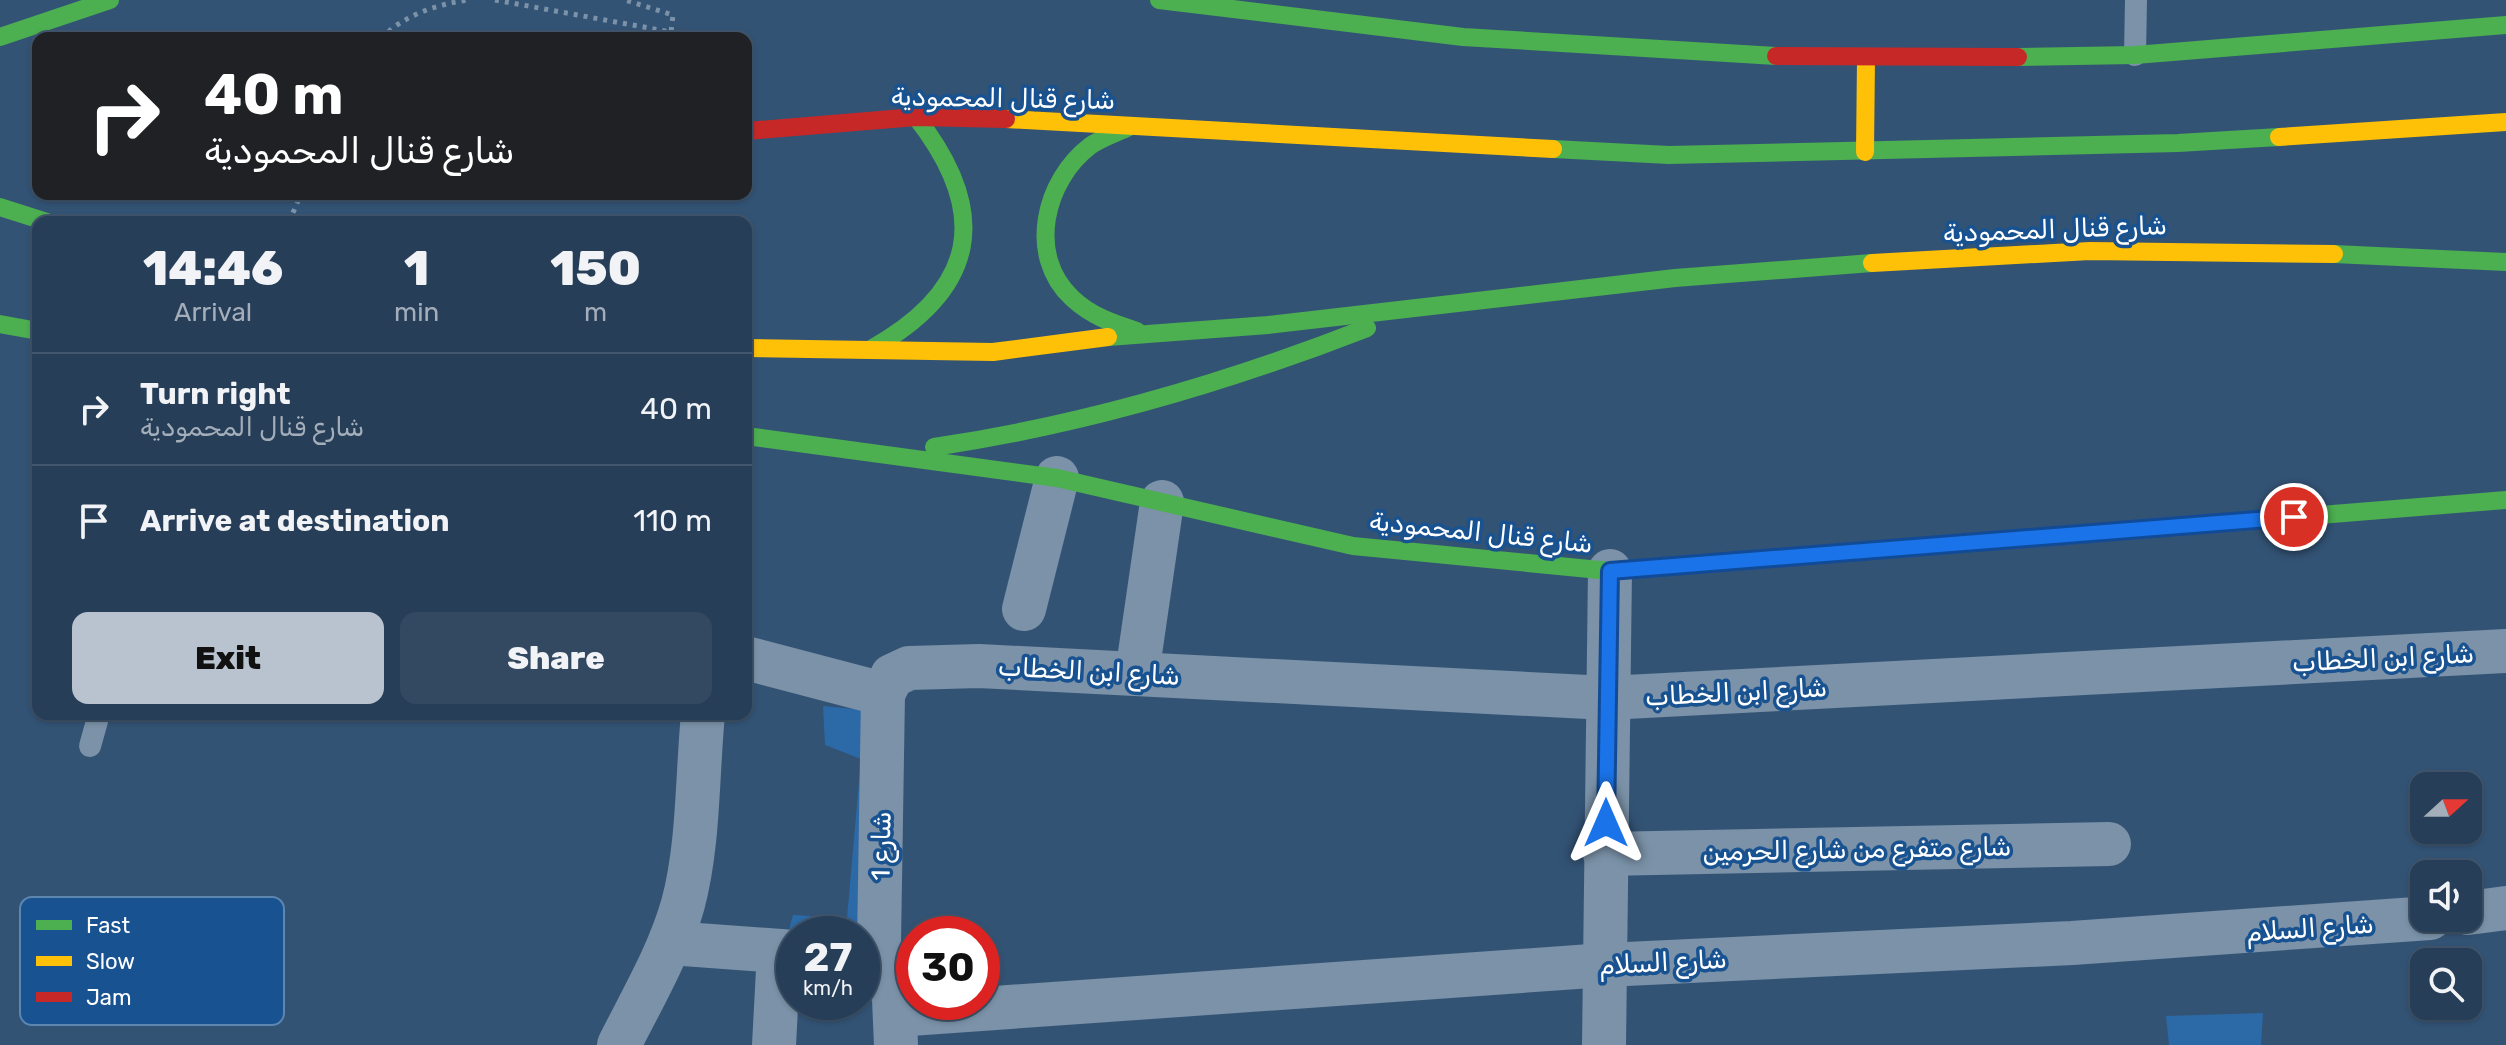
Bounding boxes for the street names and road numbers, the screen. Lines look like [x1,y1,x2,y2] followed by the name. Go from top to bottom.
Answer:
[891,81,1115,118] street label: شارع قنال المحمودية
[1942,210,2168,251] street label: شارع قنال المحمودية
[1368,505,1594,562] street label: شارع قنال المحمودية
[2291,638,2475,681] street label: شارع ابن الخطاب
[997,651,1181,694] street label: شارع ابن الخطاب
[1644,672,1828,715] street label: شارع ابن الخطاب
[865,811,900,881] street label: شارع 1
[1702,831,2012,870] street label: شارع متفرع من شارع الحرمين
[2245,909,2375,950] street label: شارع السلام
[1598,944,1728,983] street label: شارع السلام

